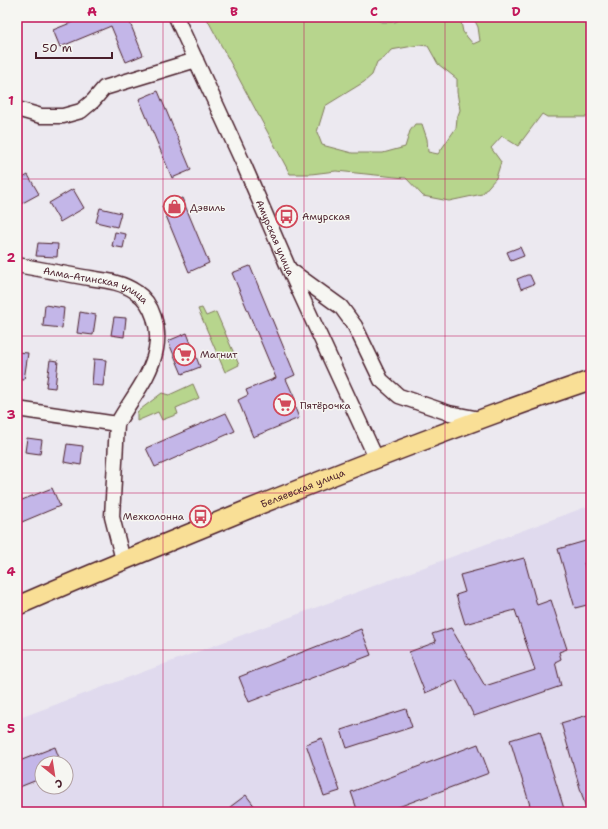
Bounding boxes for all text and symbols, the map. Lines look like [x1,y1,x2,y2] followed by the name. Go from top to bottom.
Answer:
[87,3,97,20] text: A
[230,3,238,20] text: B
[370,3,378,20] text: C
[511,3,521,20] text: D
[36,34,112,60] scale bar
[42,40,72,56] text: 50 m
[8,92,14,109] text: 1
[161,194,187,220] shop icon: Дэвиль
[253,197,298,279] street label: Амурская улица
[190,201,225,214] place label: Дэвиль
[274,203,300,229] bus stop icon: Амурская
[302,210,350,223] place label: Амурская
[6,249,16,266] text: 2
[42,263,152,307] street label: Алма-Атинская улица
[171,341,197,367] supermarket icon: Магнит
[200,348,238,361] place label: Магнит
[271,392,297,418] supermarket icon: Пятёрочка
[300,399,351,412] place label: Пятёрочка
[6,406,16,423] text: 3
[258,465,347,510] street label: Беляевская улица
[187,503,213,529] bus stop icon: Мехколонна
[123,510,185,523] place label: Мехколонна
[6,563,16,580] text: 4
[7,720,15,737] text: 5
[34,755,74,795] north arrow
[52,775,65,792] text: С

